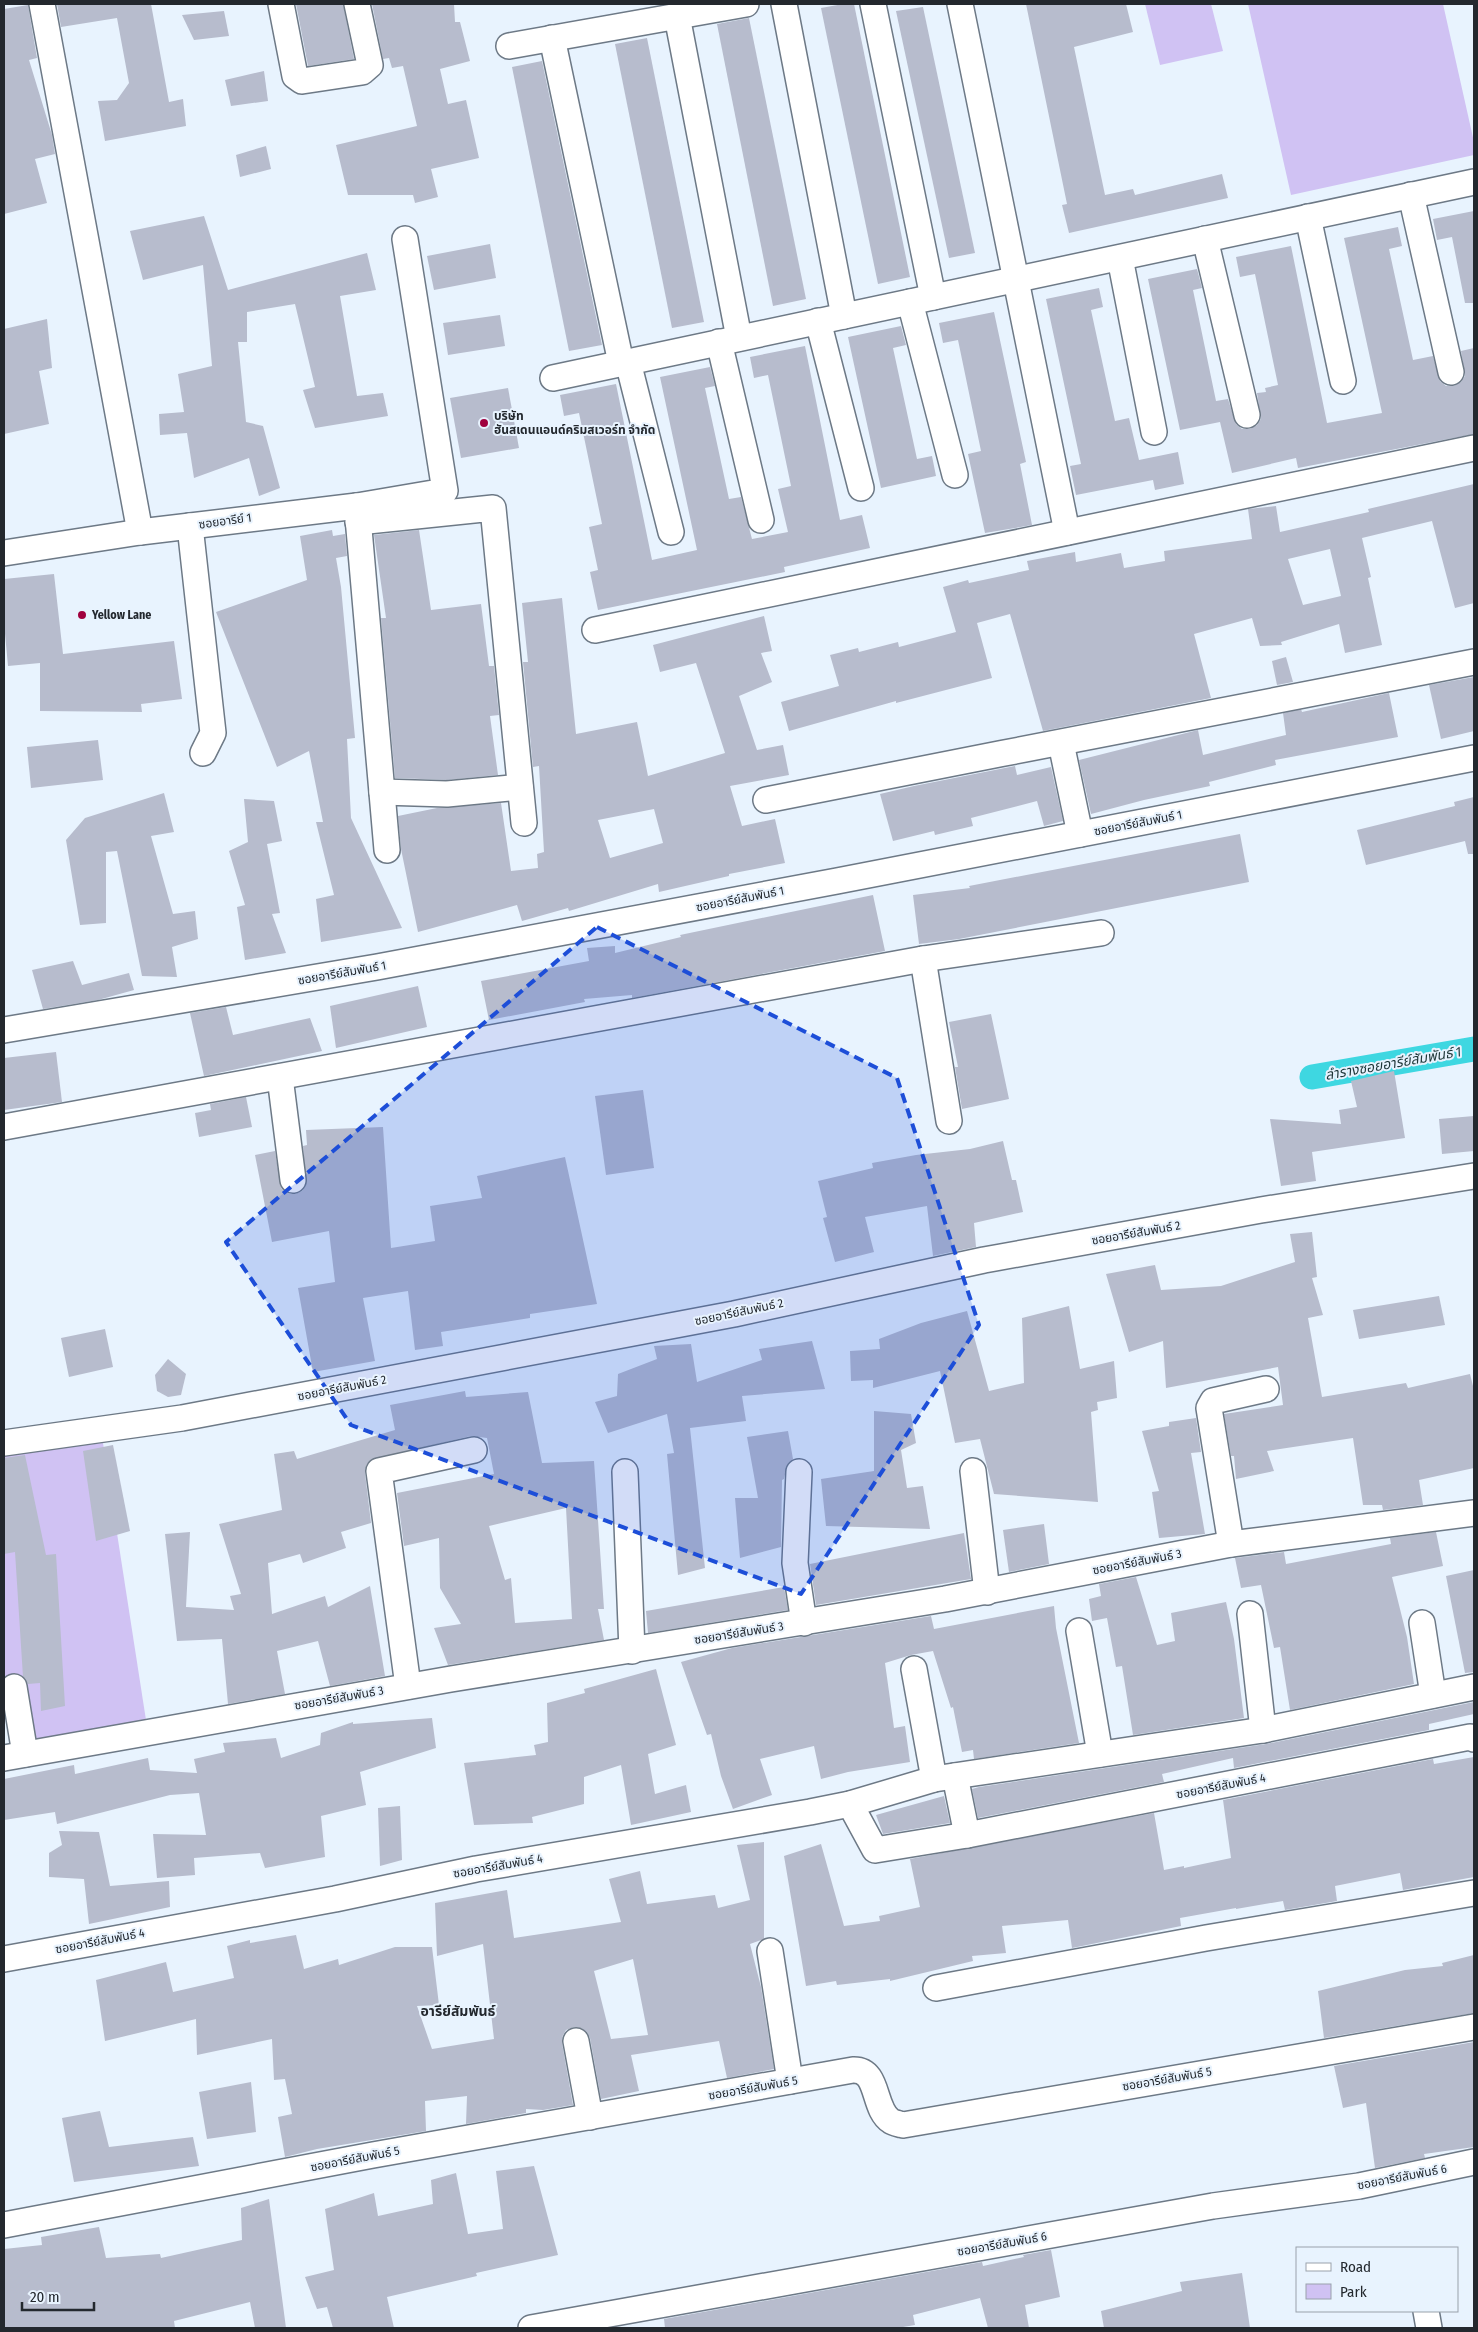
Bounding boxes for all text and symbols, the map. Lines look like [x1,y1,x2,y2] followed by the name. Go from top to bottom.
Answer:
[494,409,655,437] place label: บริษัท ฮันสเดนแอนด์คริมสเวอร์ท จำกัด
[478,417,490,429] marker: บริษัท ฮันสเดนแอนด์คริมสเวอร์ท จำกัด
[198,510,252,532] street label: ซอยอารีย์ 1
[91,608,151,622] place label: Yellow Lane
[76,609,88,621] marker: Yellow Lane
[1093,808,1183,838] street label: ซอยอารีย์สัมพันธ์ 1
[695,884,785,914] street label: ซอยอารีย์สัมพันธ์ 1
[297,958,387,988] street label: ซอยอารีย์สัมพันธ์ 1
[1324,1043,1463,1084] water label: ลำรางซอยอารีย์สัมพันธ์ 1
[1090,1218,1182,1248] street label: ซอยอารีย์สัมพันธ์ 2
[694,1296,784,1328] street label: ซอยอารีย์สัมพันธ์ 2
[296,1373,388,1403] street label: ซอยอารีย์สัมพันธ์ 2
[1091,1547,1183,1577] street label: ซอยอารีย์สัมพันธ์ 3
[693,1619,785,1647] street label: ซอยอารีย์สัมพันธ์ 3
[293,1683,385,1713] street label: ซอยอารีย์สัมพันธ์ 3
[1175,1770,1267,1802] street label: ซอยอารีย์สัมพันธ์ 4
[452,1851,544,1881] street label: ซอยอารีย์สัมพันธ์ 4
[54,1925,146,1957] street label: ซอยอารีย์สัมพันธ์ 4
[421,2003,496,2020] district label: อารีย์สัมพันธ์
[1121,2064,1213,2094] street label: ซอยอารีย์สัมพันธ์ 5
[707,2073,799,2103] street label: ซอยอารีย์สัมพันธ์ 5
[309,2143,401,2174] street label: ซอยอารีย์สัมพันธ์ 5
[1356,2161,1448,2193] street label: ซอยอารีย์สัมพันธ์ 6
[956,2229,1048,2259] street label: ซอยอารีย์สัมพันธ์ 6
[1296,2247,1458,2312] legend
[1340,2258,1371,2276] text: Road
[22,2280,95,2312] scale bar
[1340,2283,1367,2301] text: Park
[30,2288,60,2306] text: 20 m

